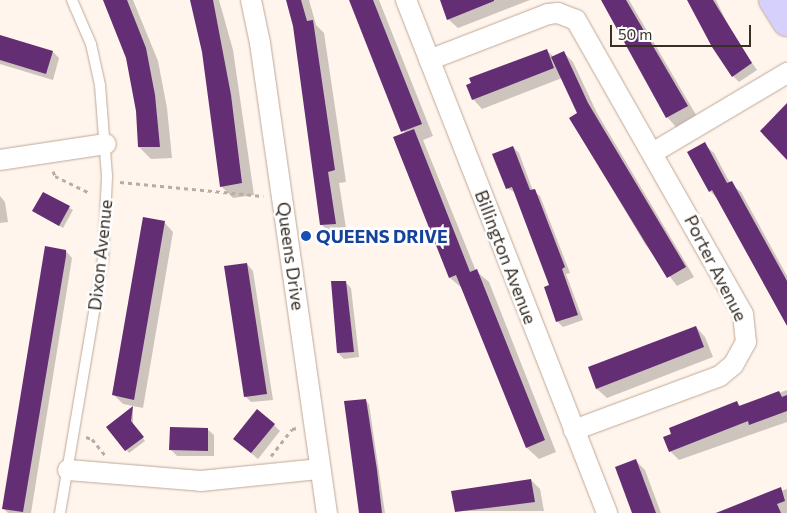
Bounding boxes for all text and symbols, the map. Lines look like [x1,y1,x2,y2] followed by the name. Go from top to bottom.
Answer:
[612,15,753,47] scale bar
[618,25,652,43] text: 50 m
[470,187,542,327] street label: Billington Avenue
[83,198,117,312] street label: Dixon Avenue
[273,200,309,312] street label: Queens Drive
[680,211,752,325] street label: Porter Avenue
[316,225,448,247] place label: QUEENS DRIVE
[300,230,312,242] marker: QUEENS DRIVE

